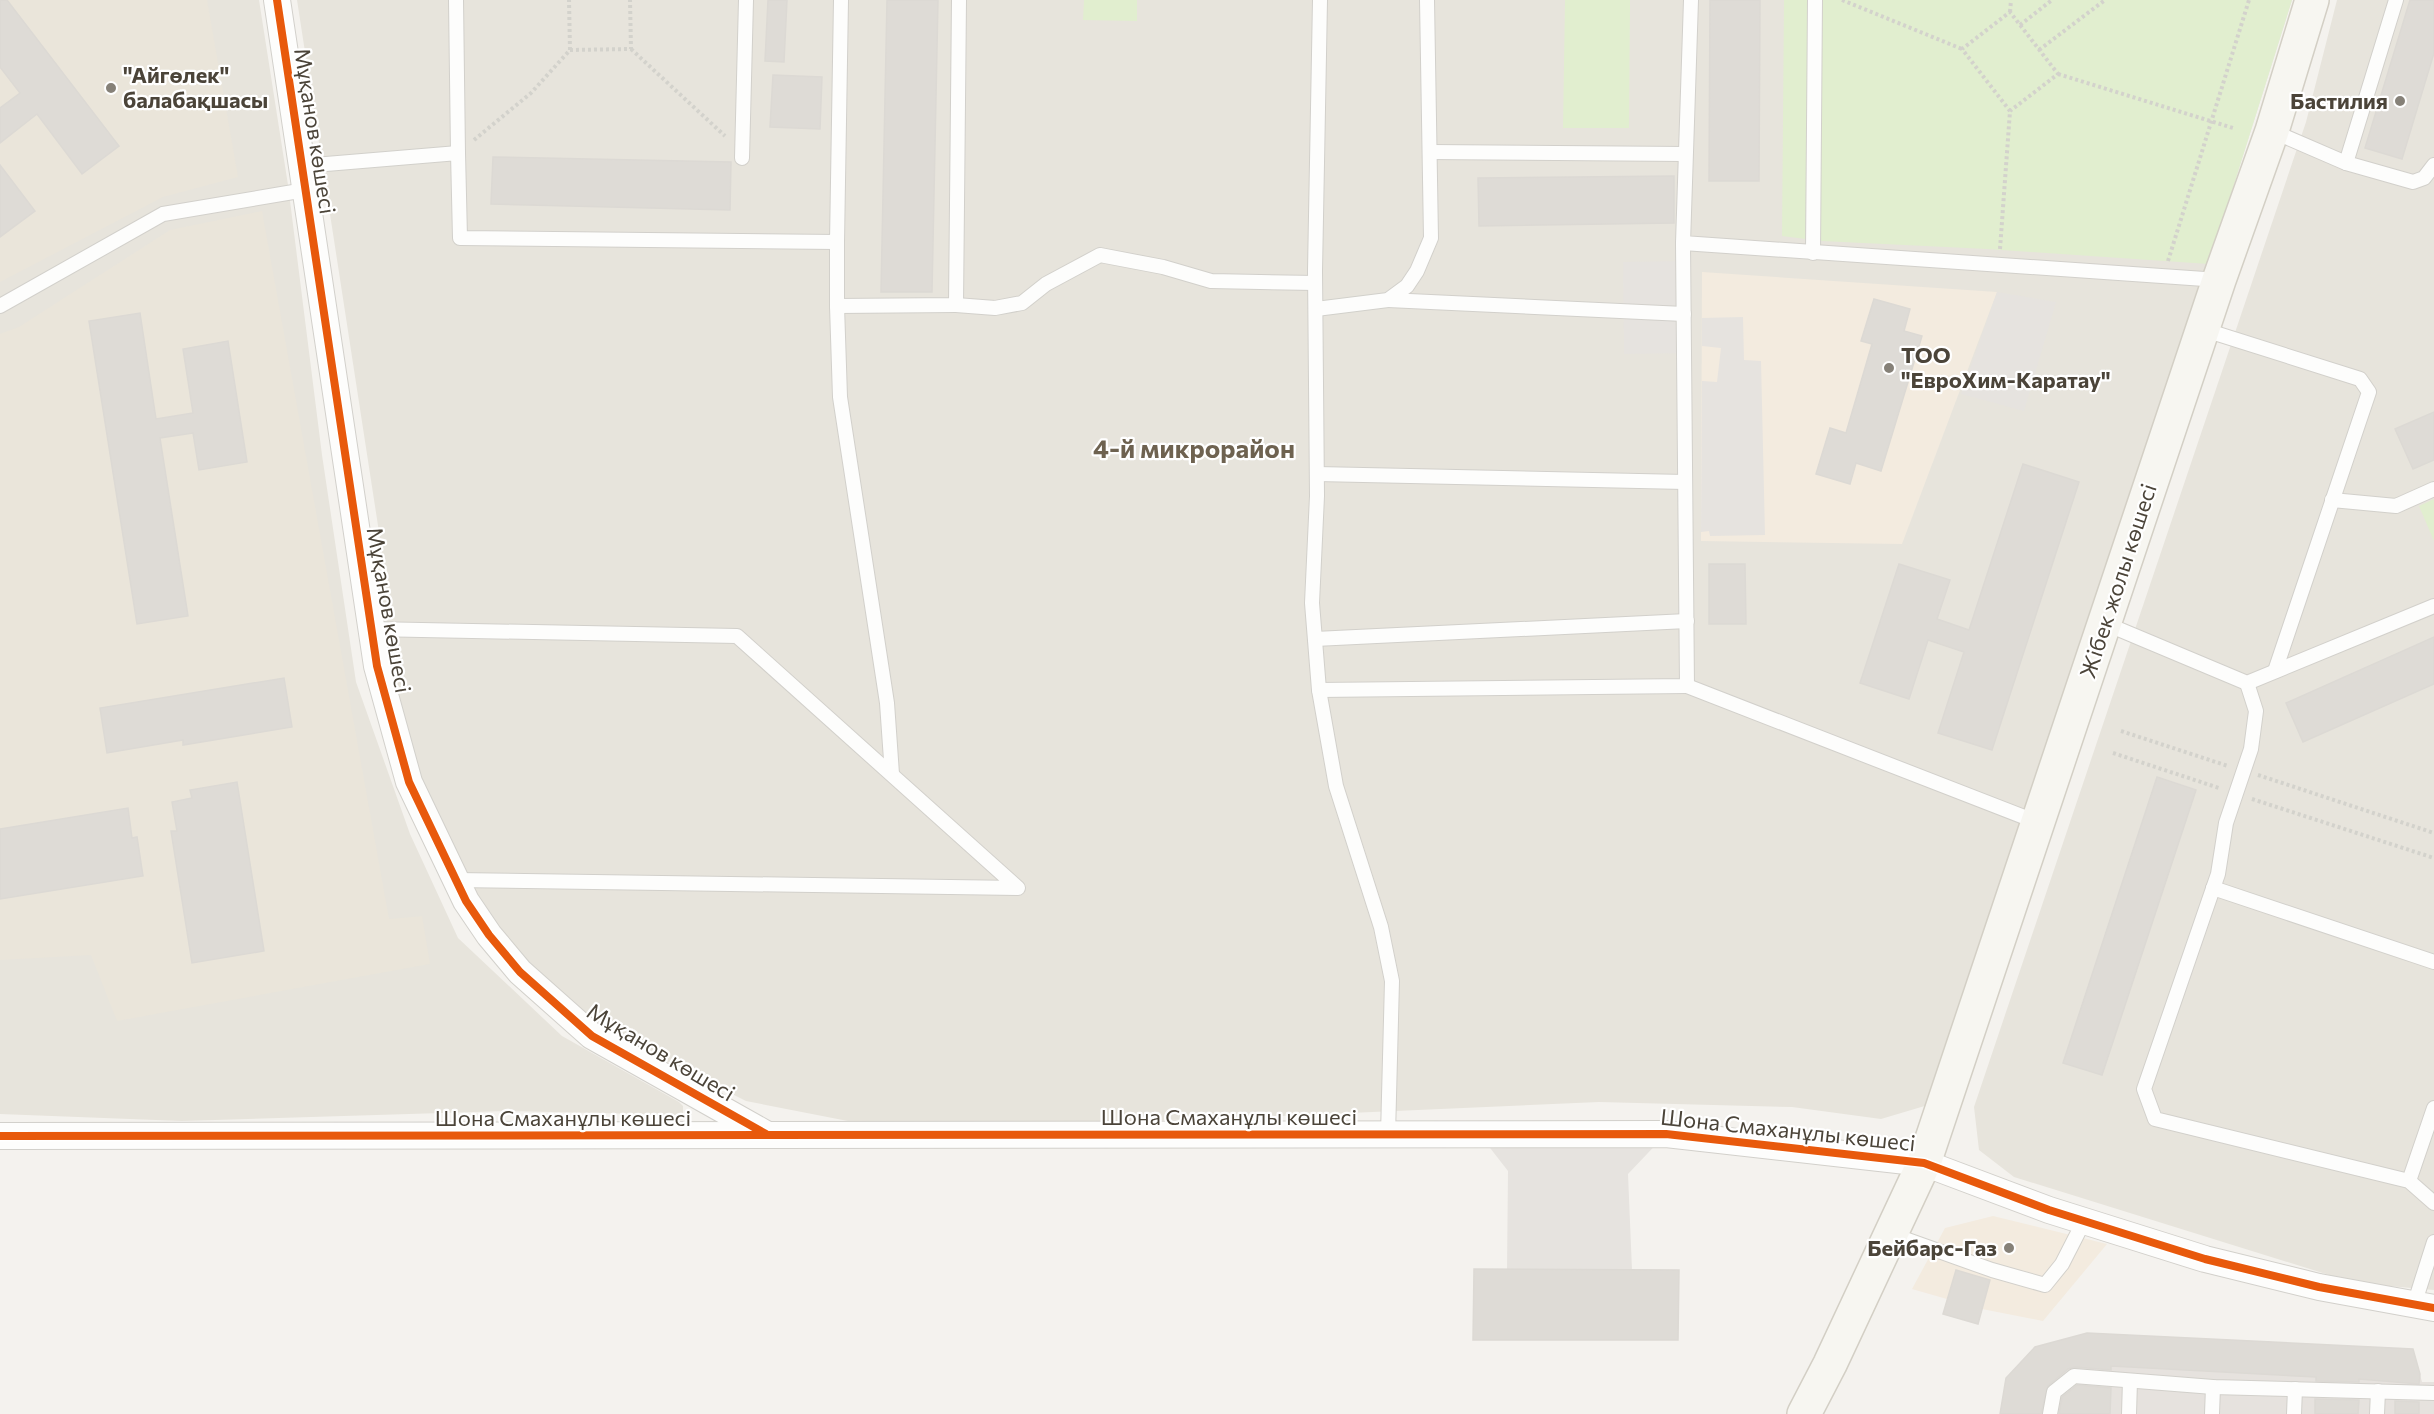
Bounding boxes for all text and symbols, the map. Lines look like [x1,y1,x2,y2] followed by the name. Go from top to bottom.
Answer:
[289,46,342,216] street label: Мұқанов көшесі
[123,61,268,113] place label: "Айгөлек" балабақшасы
[104,81,118,95] marker: "Айгөлек" балабақшасы
[2290,87,2388,114] place label: Бастилия
[2393,94,2407,108] marker: Бастилия
[1901,341,2111,393] place label: ТОО "ЕвроХим-Каратау"
[1882,361,1896,375] marker: ТОО "ЕвроХим-Каратау"
[1093,432,1295,463] district label: 4-й микрорайон
[2073,480,2162,682] street label: Жібек жолы көшесі
[362,525,417,695] street label: Мұқанов көшесі
[582,997,740,1106] street label: Мұқанов көшесі
[1101,1103,1357,1130] street label: Шона Смаханұлы көшесі
[1659,1103,1917,1156] street label: Шона Смаханұлы көшесі
[435,1104,691,1131] street label: Шона Смаханұлы көшесі
[1867,1234,1997,1261] place label: Бейбарс-Газ
[2002,1241,2016,1255] marker: Бейбарс-Газ

